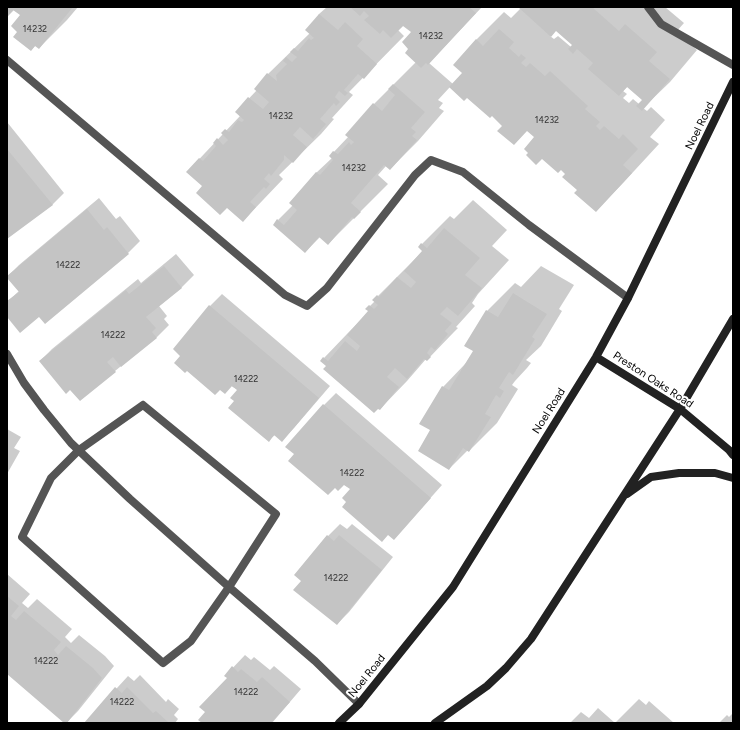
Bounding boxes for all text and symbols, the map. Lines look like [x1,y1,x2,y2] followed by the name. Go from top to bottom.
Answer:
[23,24,47,34] house number: 14232
[419,31,443,41] house number: 14232
[683,100,717,152] street label: Noel Road
[269,111,293,121] house number: 14232
[535,115,559,125] house number: 14232
[342,163,366,173] house number: 14232
[56,260,80,270] house number: 14222
[101,330,125,340] house number: 14222
[610,349,696,411] street label: Preston Oaks Road
[234,374,258,384] house number: 14222
[530,386,568,436] street label: Noel Road
[340,468,364,478] house number: 14222
[324,573,348,583] house number: 14222
[346,652,388,700] street label: Noel Road
[34,656,58,666] house number: 14222
[234,687,258,697] house number: 14222
[110,697,134,707] house number: 14222

